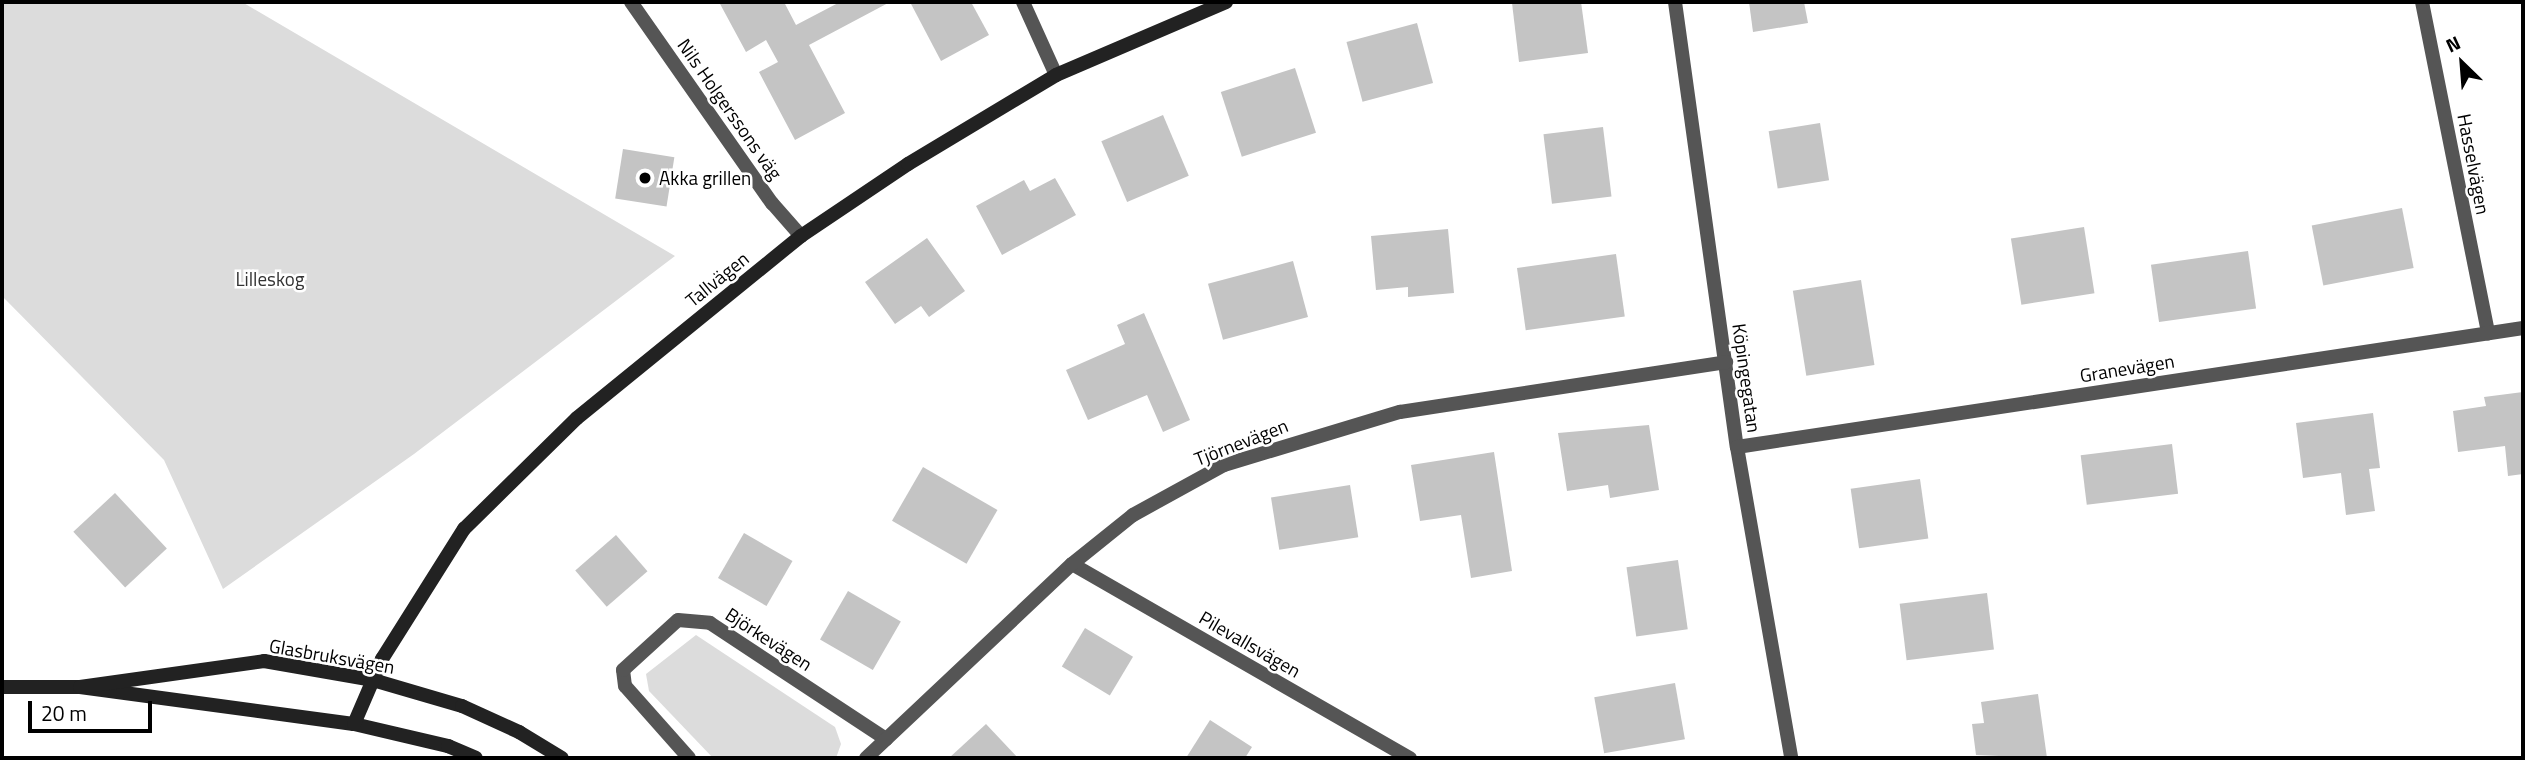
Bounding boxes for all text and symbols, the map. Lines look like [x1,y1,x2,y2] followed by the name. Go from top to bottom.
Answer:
[2427,28,2497,98] north arrow
[2441,28,2465,59] text: N
[673,34,787,184] street label: Nils Holgerssons väg
[2453,112,2495,216] street label: Hasselvägen
[659,167,751,189] place label: Akka grillen
[637,170,653,186] marker: Akka grillen
[681,247,753,311] street label: Tallvägen
[235,268,305,290] park label: Lilleskog
[1728,322,1766,434] street label: Köpingegatan
[2078,349,2176,387] street label: Granevägen
[1191,414,1291,470] street label: Tjörnevägen
[721,603,817,675] street label: Björkevägen
[1195,606,1305,682] street label: Pilevallsvägen
[267,634,397,678] street label: Glasbruksvägen
[32,686,156,730] scale bar
[41,697,87,729] text: 20 m

